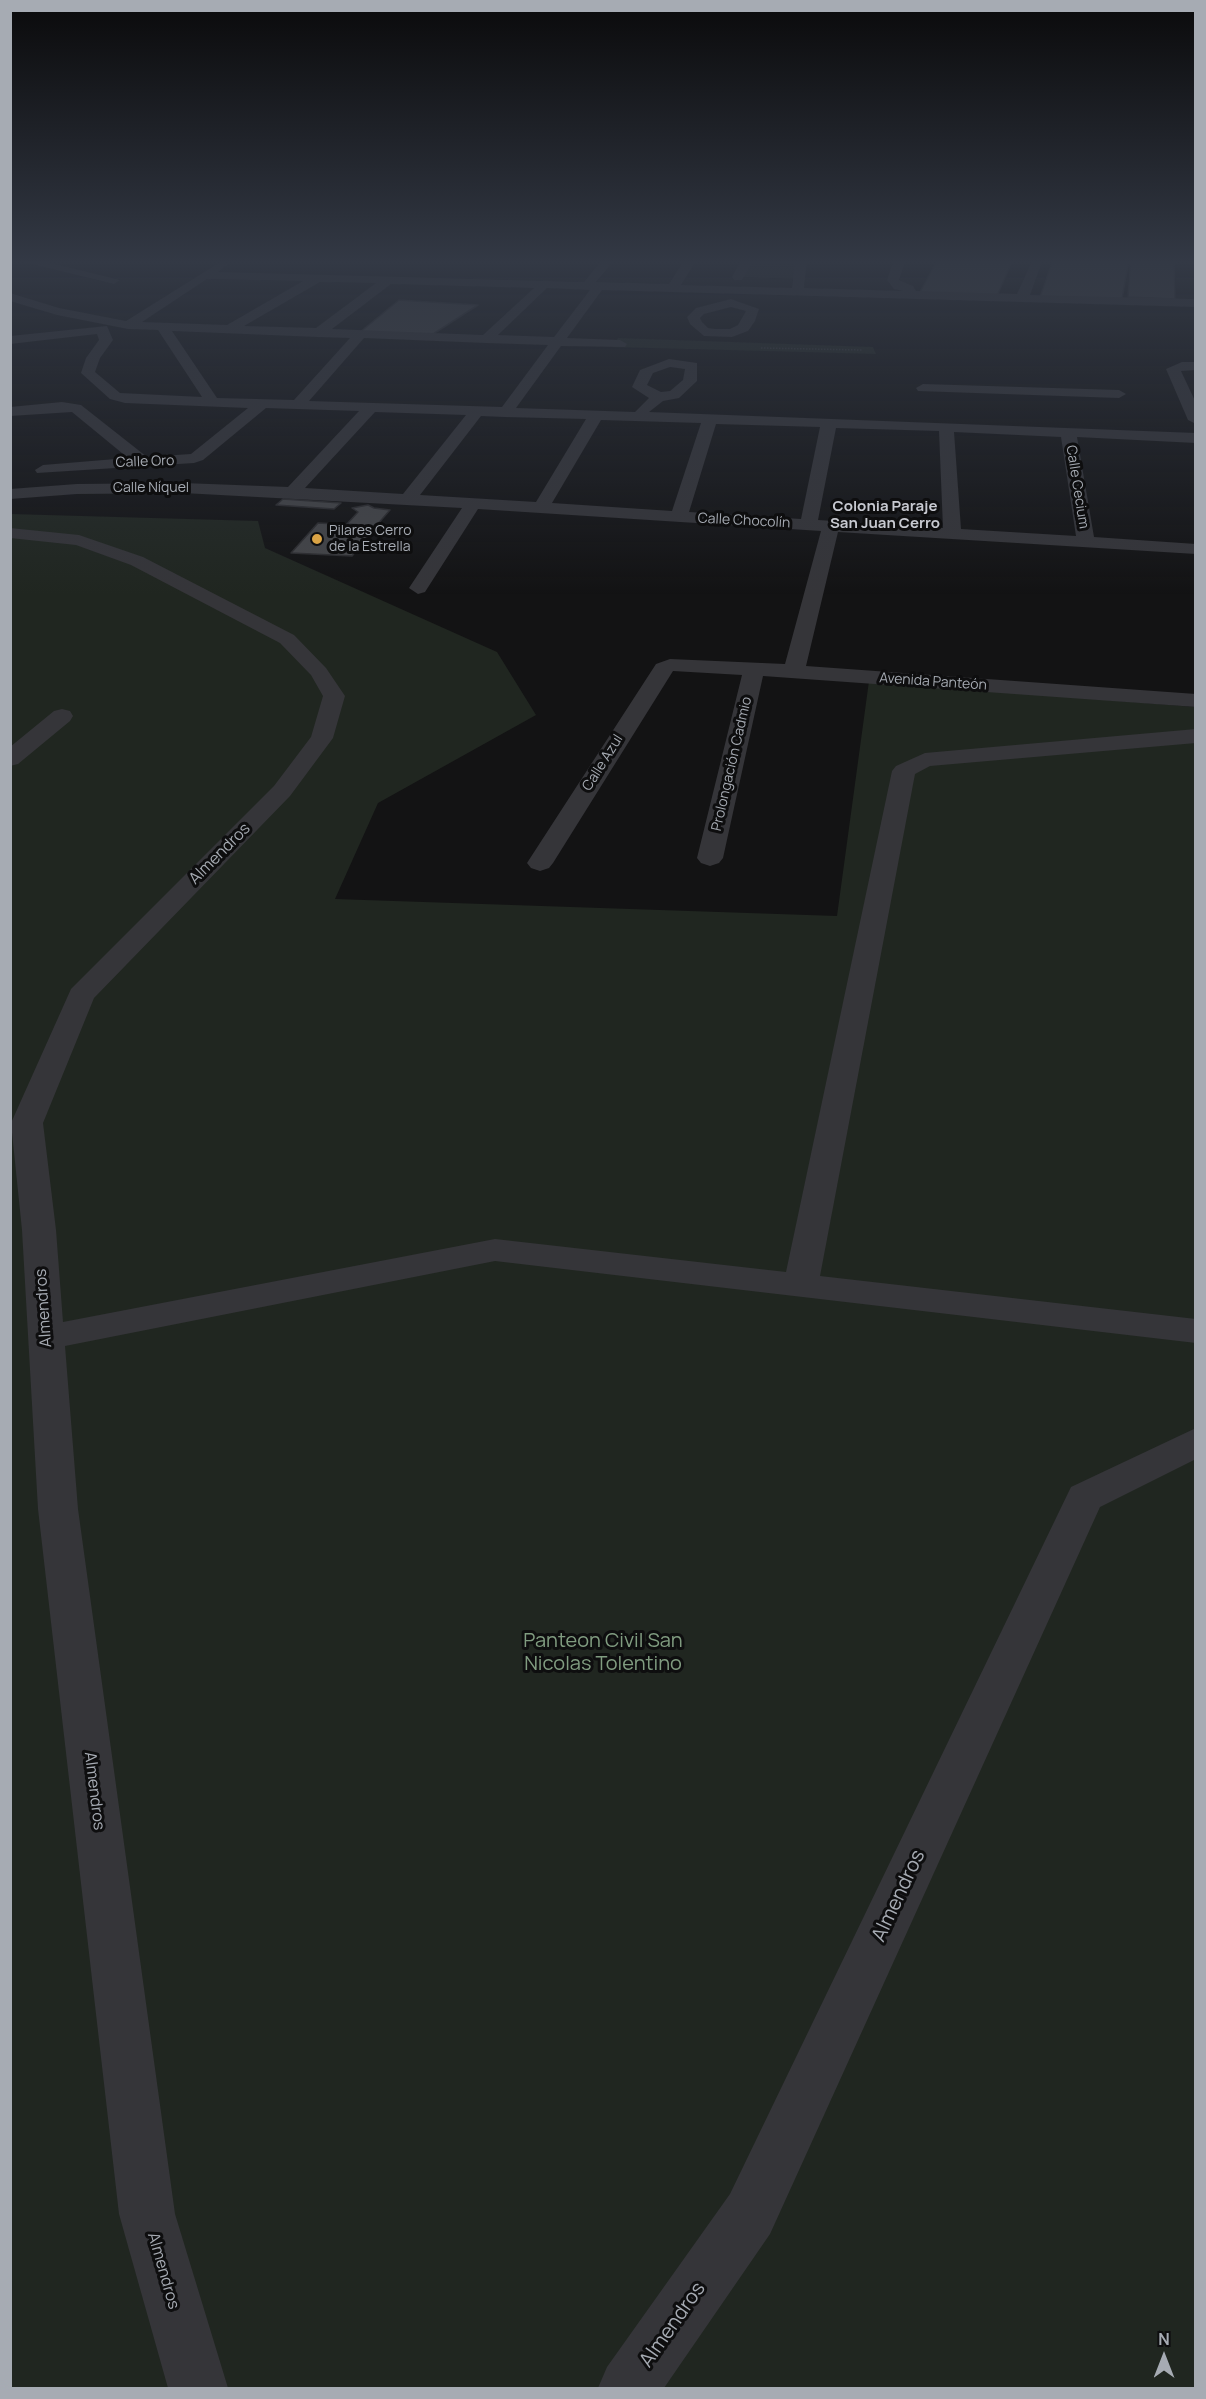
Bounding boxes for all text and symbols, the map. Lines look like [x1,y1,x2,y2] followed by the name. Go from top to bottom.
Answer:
[1062,444,1092,530] street label: Calle Cecium
[115,453,175,471] street label: Calle Oro
[113,480,189,496] street label: Calle Níquel
[830,498,940,533] district label: Colonia Paraje San Juan Cerro
[697,510,791,532] street label: Calle Chocolín
[329,523,411,556] place label: Pilares Cerro de la Estrella
[310,532,324,546] marker: Pilares Cerro de la Estrella
[879,670,987,694] street label: Avenida Panteón
[708,695,756,833] street label: Prolongación Cadmio
[579,732,627,794] street label: Calle Azul
[185,819,255,889] street label: Almendros
[32,1268,56,1348] street label: Almendros
[523,1629,683,1676] park label: Panteon Civil San Nicolas Tolentino
[80,1751,108,1831] street label: Almendros
[867,1846,931,1946] street label: Almendros
[143,2230,183,2312] street label: Almendros
[635,2278,711,2372] street label: Almendros
[1134,2327,1194,2387] north arrow
[1158,2328,1170,2350] text: N

